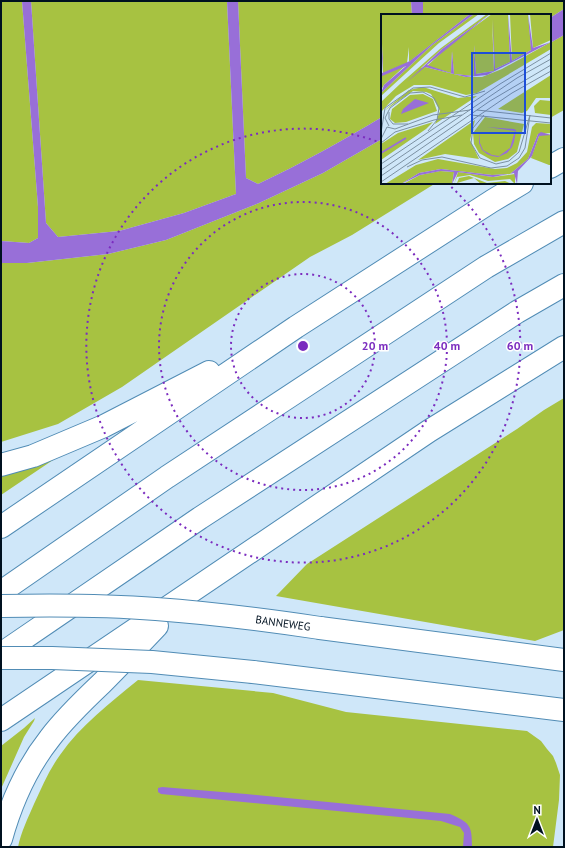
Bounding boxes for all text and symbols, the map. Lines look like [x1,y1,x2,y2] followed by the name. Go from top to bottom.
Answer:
[381,14,551,184] inset map
[362,338,388,353] text: 20 m
[434,338,460,353] text: 40 m
[507,338,533,353] text: 60 m
[296,339,310,353] centre of rings
[255,612,312,634] street label: BANNEWEG
[517,800,557,840] north arrow
[533,803,541,817] text: N

